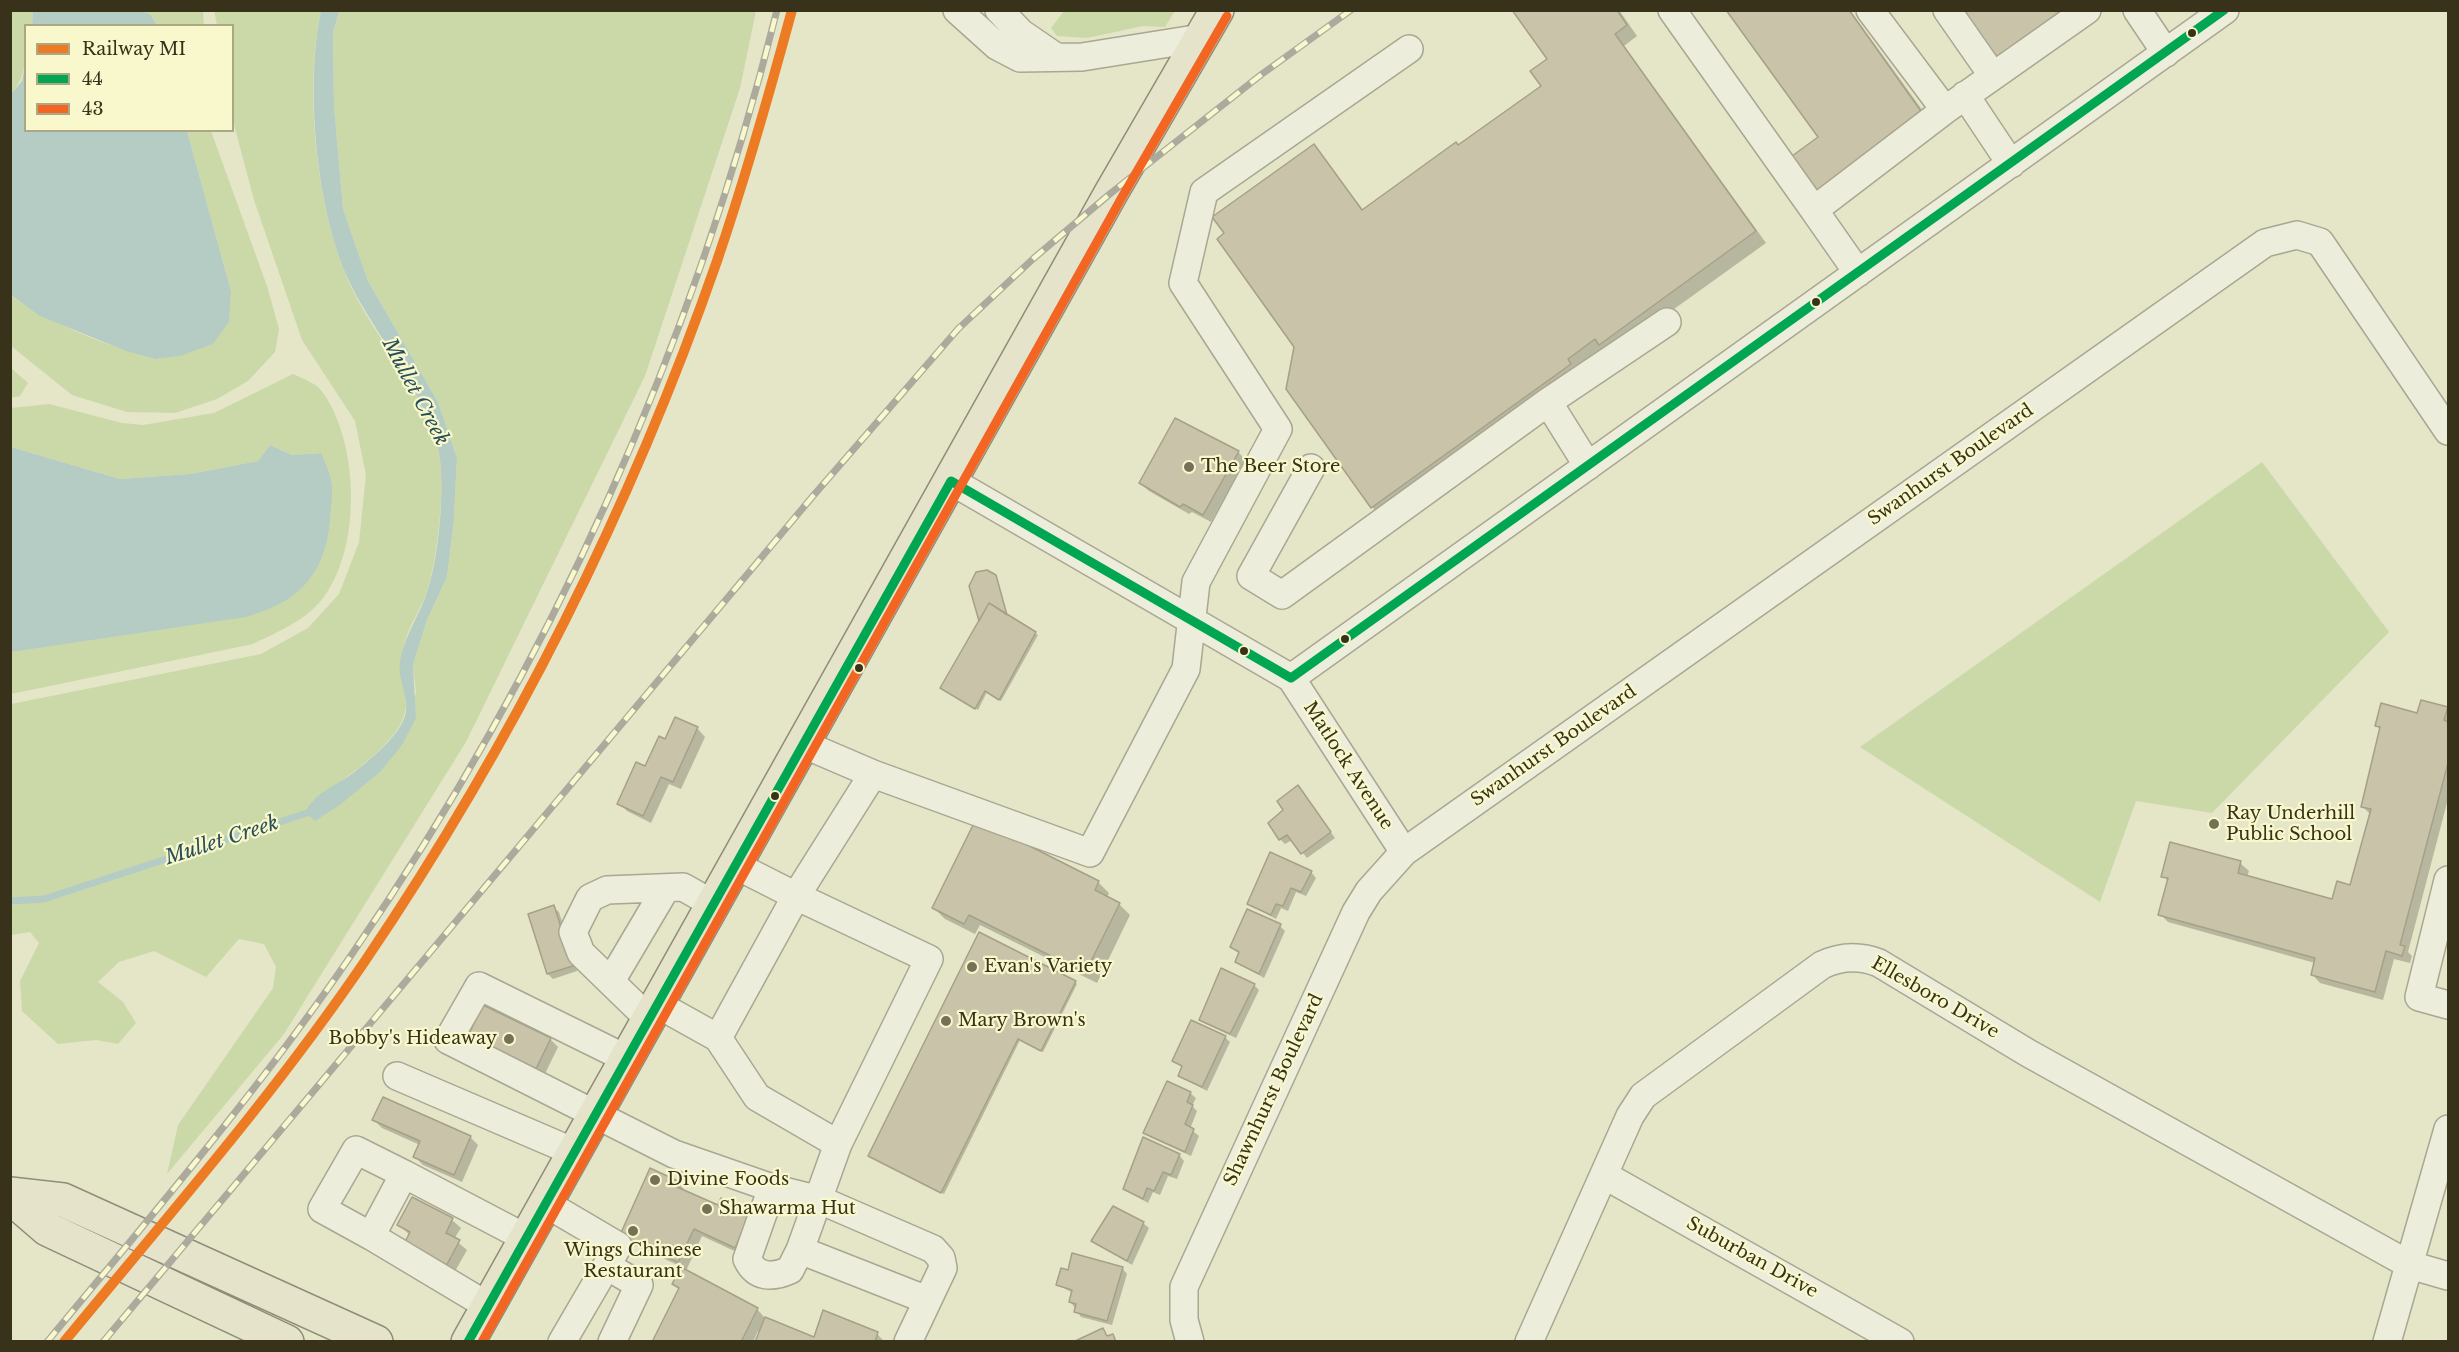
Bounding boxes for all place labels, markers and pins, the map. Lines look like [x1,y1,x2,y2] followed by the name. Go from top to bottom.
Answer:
[2186,27,2198,39] unlabelled marker
[1810,296,1822,308] unlabelled marker
[1201,456,1340,478] place label: The Beer Store
[1182,460,1196,474] marker: The Beer Store
[1339,633,1351,645] unlabelled marker
[1238,645,1250,657] unlabelled marker
[853,662,865,674] unlabelled marker
[769,790,781,802] unlabelled marker
[2226,803,2355,846] place label: Ray Underhill Public School
[2207,817,2221,831] marker: Ray Underhill Public School
[984,956,1112,978] place label: Evan's Variety
[965,960,979,974] marker: Evan's Variety
[958,1010,1086,1032] place label: Mary Brown's
[939,1014,953,1028] marker: Mary Brown's
[329,1028,497,1050] place label: Bobby's Hideaway
[502,1032,516,1046] marker: Bobby's Hideaway
[667,1169,789,1191] place label: Divine Foods
[648,1173,662,1187] marker: Divine Foods
[719,1198,856,1220] place label: Shawarma Hut
[700,1202,714,1216] marker: Shawarma Hut
[626,1224,640,1238] marker: Wings Chinese Restaurant
[564,1240,702,1282] place label: Wings Chinese Restaurant

